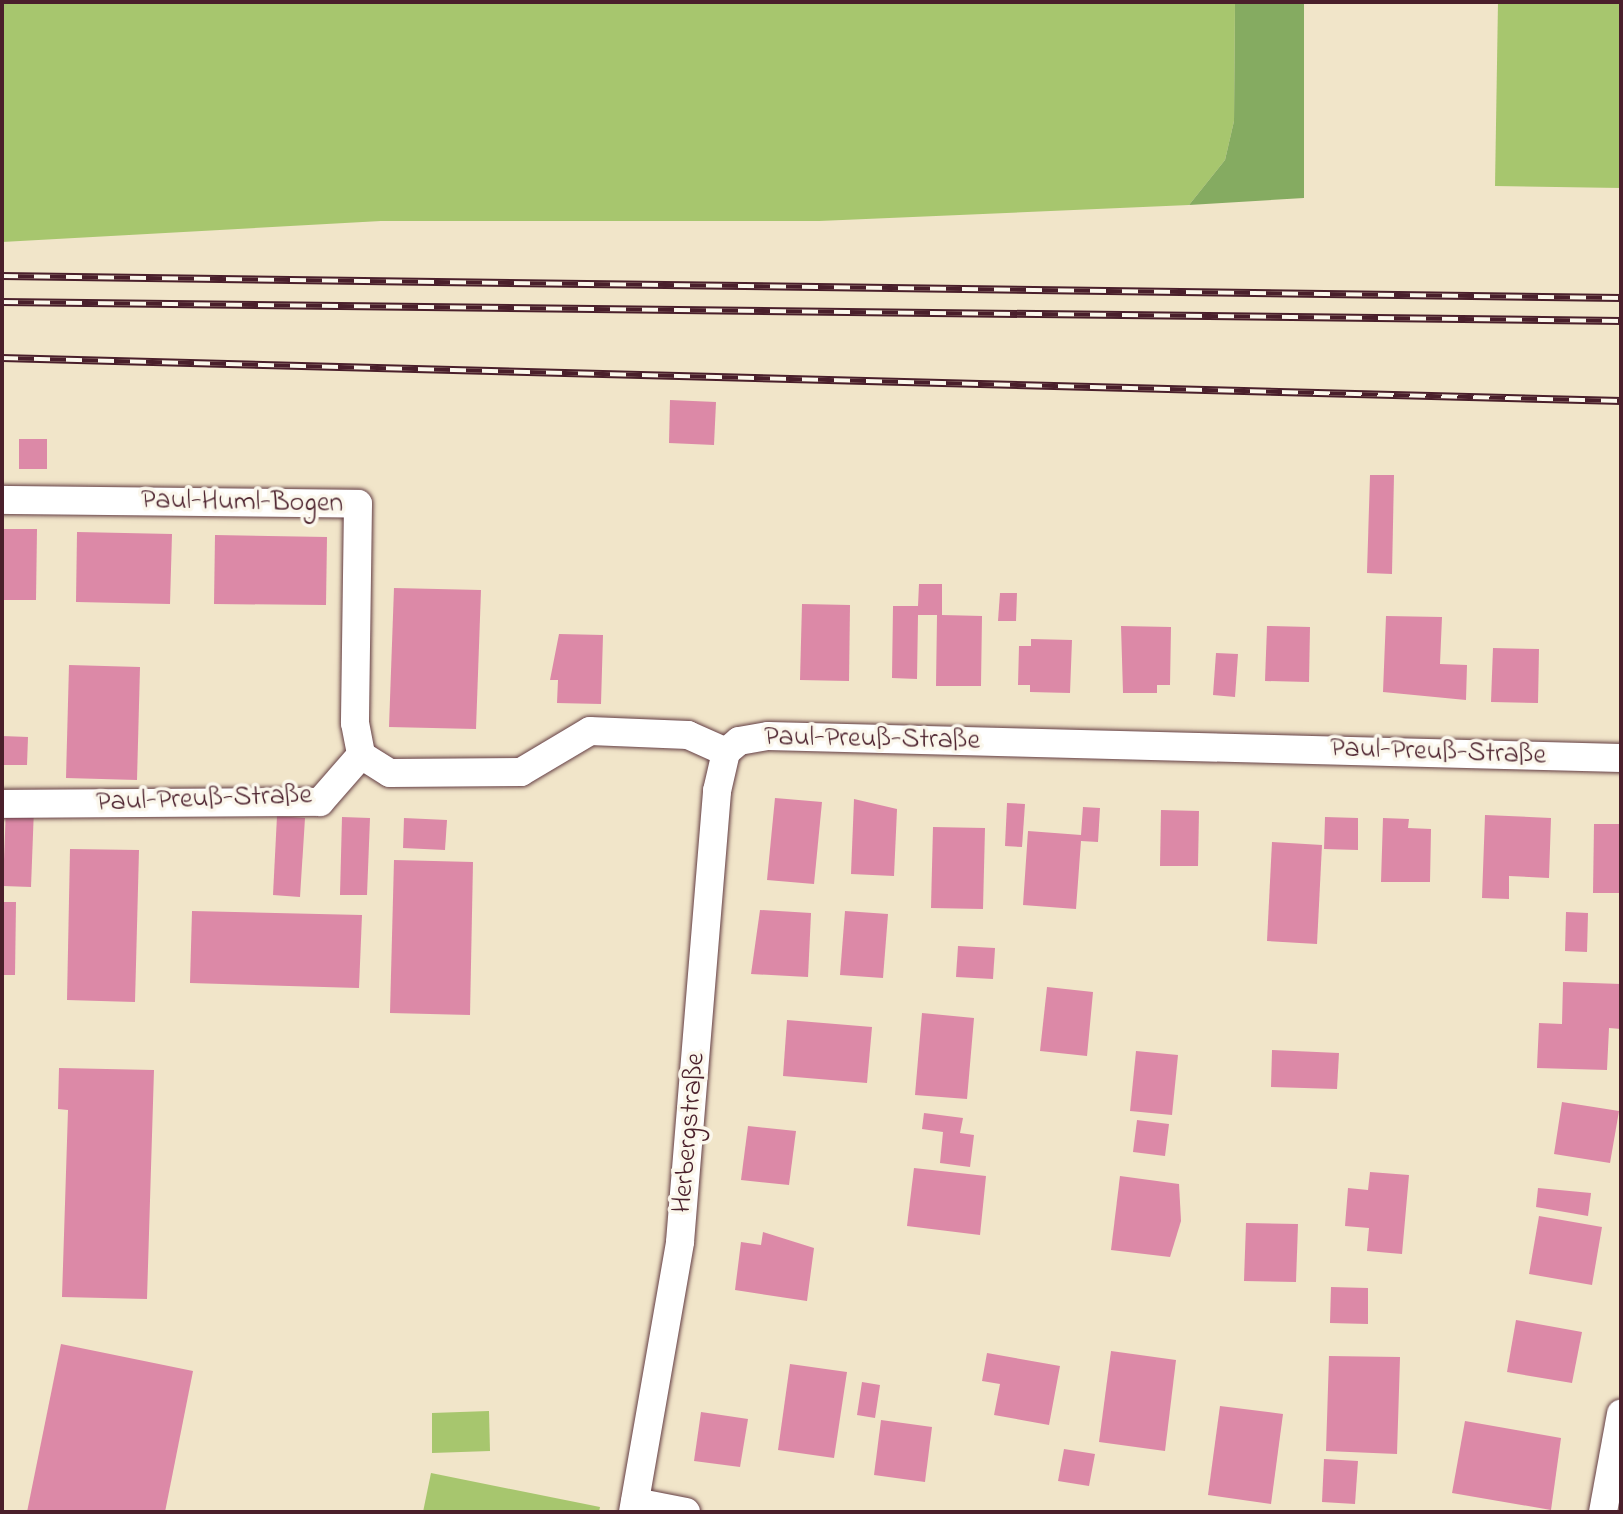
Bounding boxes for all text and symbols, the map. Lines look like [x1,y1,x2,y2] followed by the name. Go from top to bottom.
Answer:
[141,484,343,522] street label: Paul-Huml-Bogen
[764,721,980,759] street label: Paul-Preuß-Straße
[1329,732,1547,774] street label: Paul-Preuß-Straße
[95,779,313,821] street label: Paul-Preuß-Straße
[666,1051,714,1215] street label: Herbergstraße

